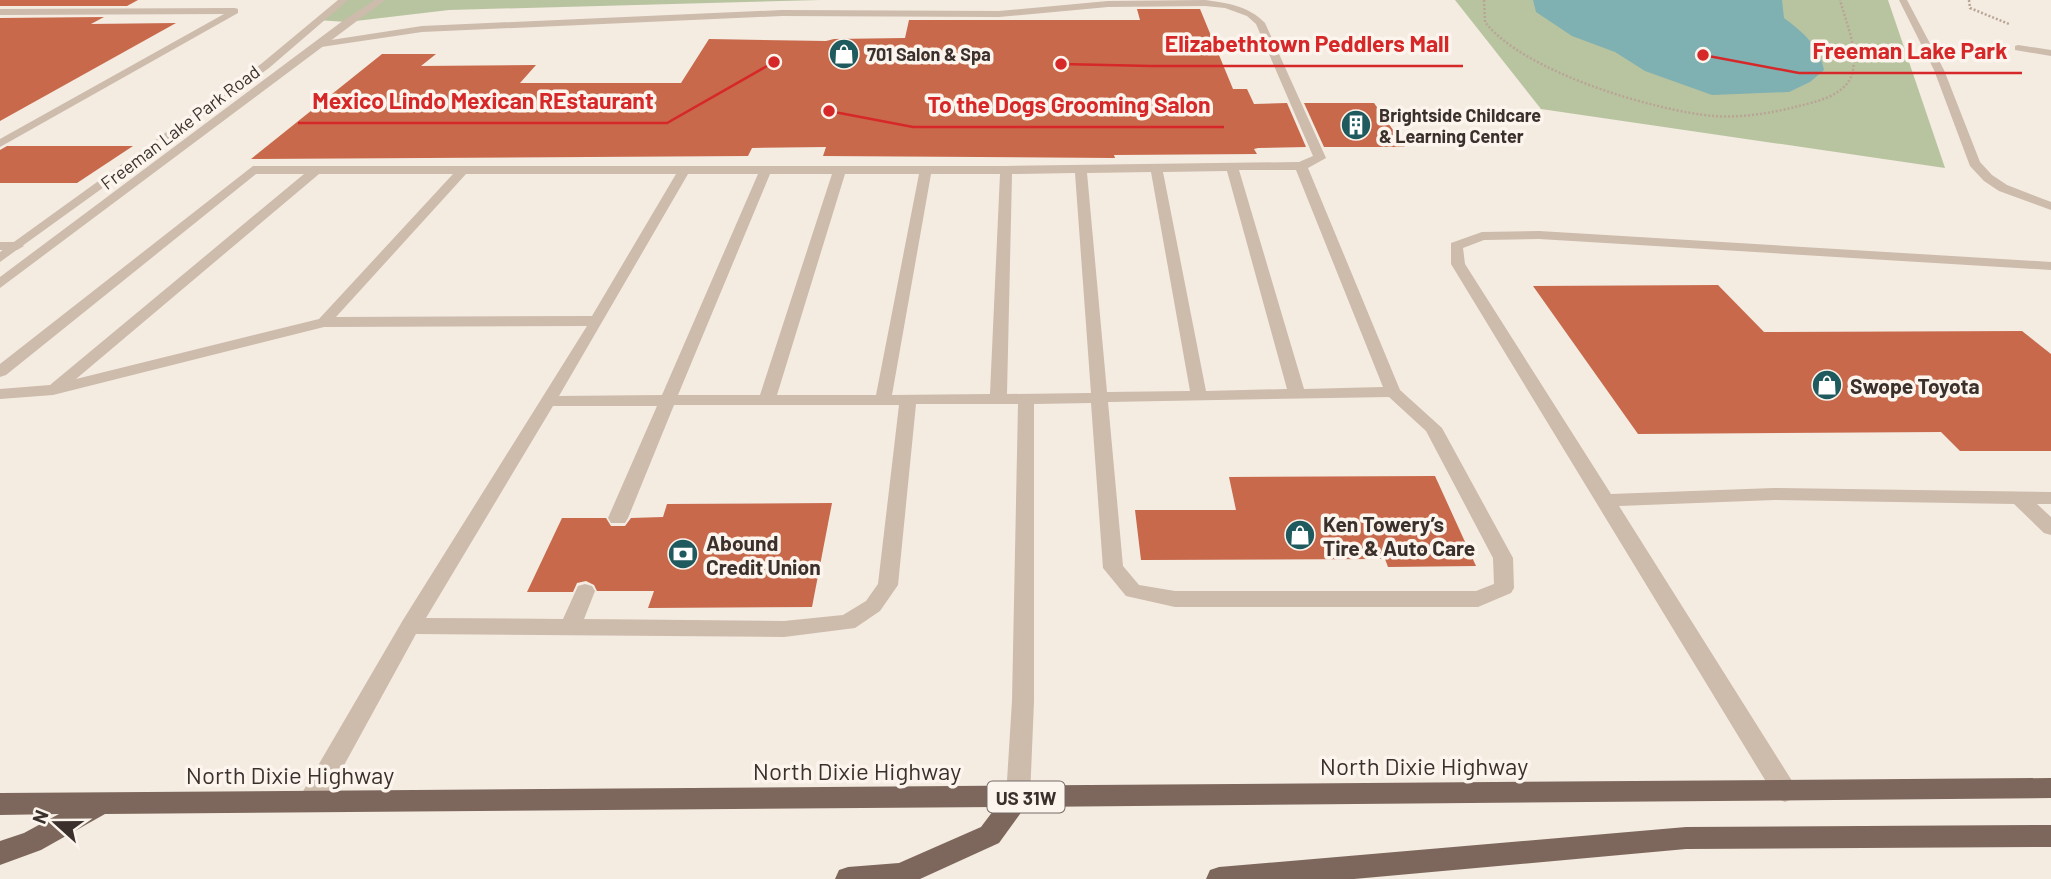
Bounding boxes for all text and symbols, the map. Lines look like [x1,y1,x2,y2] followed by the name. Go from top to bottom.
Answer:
[1151,22,1463,66] callout: Elizabethtown Peddlers Mall
[1165,29,1449,57] text: Elizabethtown Peddlers Mall
[1799,29,2022,73] callout: Freeman Lake Park
[1813,36,2007,64] text: Freeman Lake Park
[827,37,861,71] shop icon: 701 Salon & Spa
[867,43,991,65] place label: 701 Salon & Spa
[96,60,264,194] street label: Freeman Lake Park Road
[298,79,667,123] callout: Mexico Lindo Mexican REstaurant
[913,83,1224,127] callout: To the Dogs Grooming Salon
[312,86,654,114] text: Mexico Lindo Mexican REstaurant
[927,90,1211,118] text: To the Dogs Grooming Salon
[1379,104,1541,147] place label: Brightside Childcare & Learning Center
[1339,108,1373,142] building icon: Brightside Childcare & Learning Center
[1810,368,1844,402] shop icon: Swope Toyota
[1850,373,1979,398] place label: Swope Toyota
[1323,511,1475,560] place label: Ken Towery’s Tire & Auto Care
[1283,518,1317,552] shop icon: Ken Towery’s Tire & Auto Care
[706,530,821,579] place label: Abound Credit Union
[666,537,700,571] bank icon: Abound Credit Union
[1320,751,1528,780] street label: North Dixie Highway
[753,756,961,785] street label: North Dixie Highway
[186,760,394,789] street label: North Dixie Highway
[988,782,1064,812] road number: US 31W
[21,788,91,858] north arrow
[27,807,53,827] text: N

